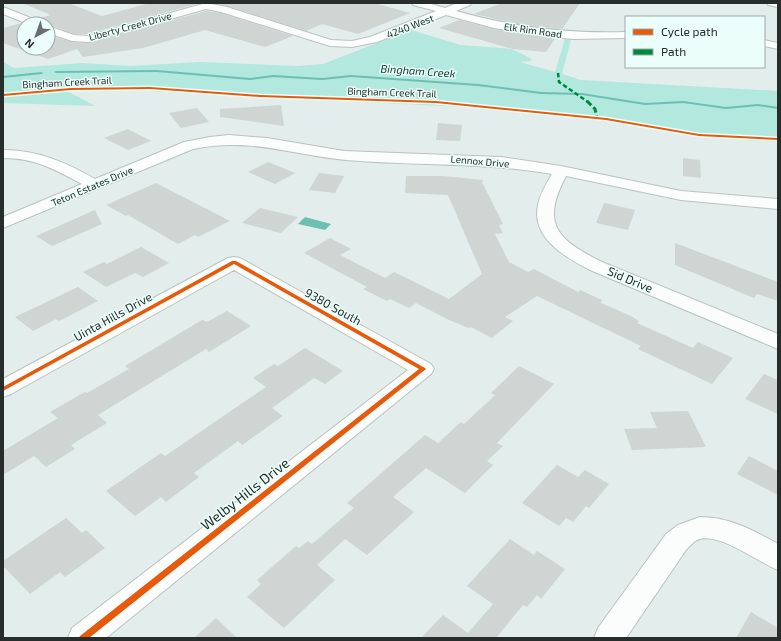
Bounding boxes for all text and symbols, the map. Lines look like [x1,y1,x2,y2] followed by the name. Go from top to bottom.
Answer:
[87,9,173,43] street label: Liberty Creek Drive
[385,11,435,40] street label: 4240 West
[16,16,56,56] north arrow
[625,16,765,68] legend
[503,20,563,40] street label: Elk Rim Road
[661,24,718,38] text: Cycle path
[22,36,36,51] text: N
[661,44,686,58] text: Path
[380,61,456,80] water label: Bingham Creek
[22,74,112,90] street label: Bingham Creek Trail
[347,84,437,100] street label: Bingham Creek Trail
[450,152,510,170] street label: Lennox Drive
[49,163,135,209] street label: Teton Estates Drive
[606,263,655,295] street label: Sid Drive
[303,285,364,327] street label: 9380 South
[71,289,154,343] street label: Uinta Hills Drive
[197,454,292,533] street label: Welby Hills Drive

